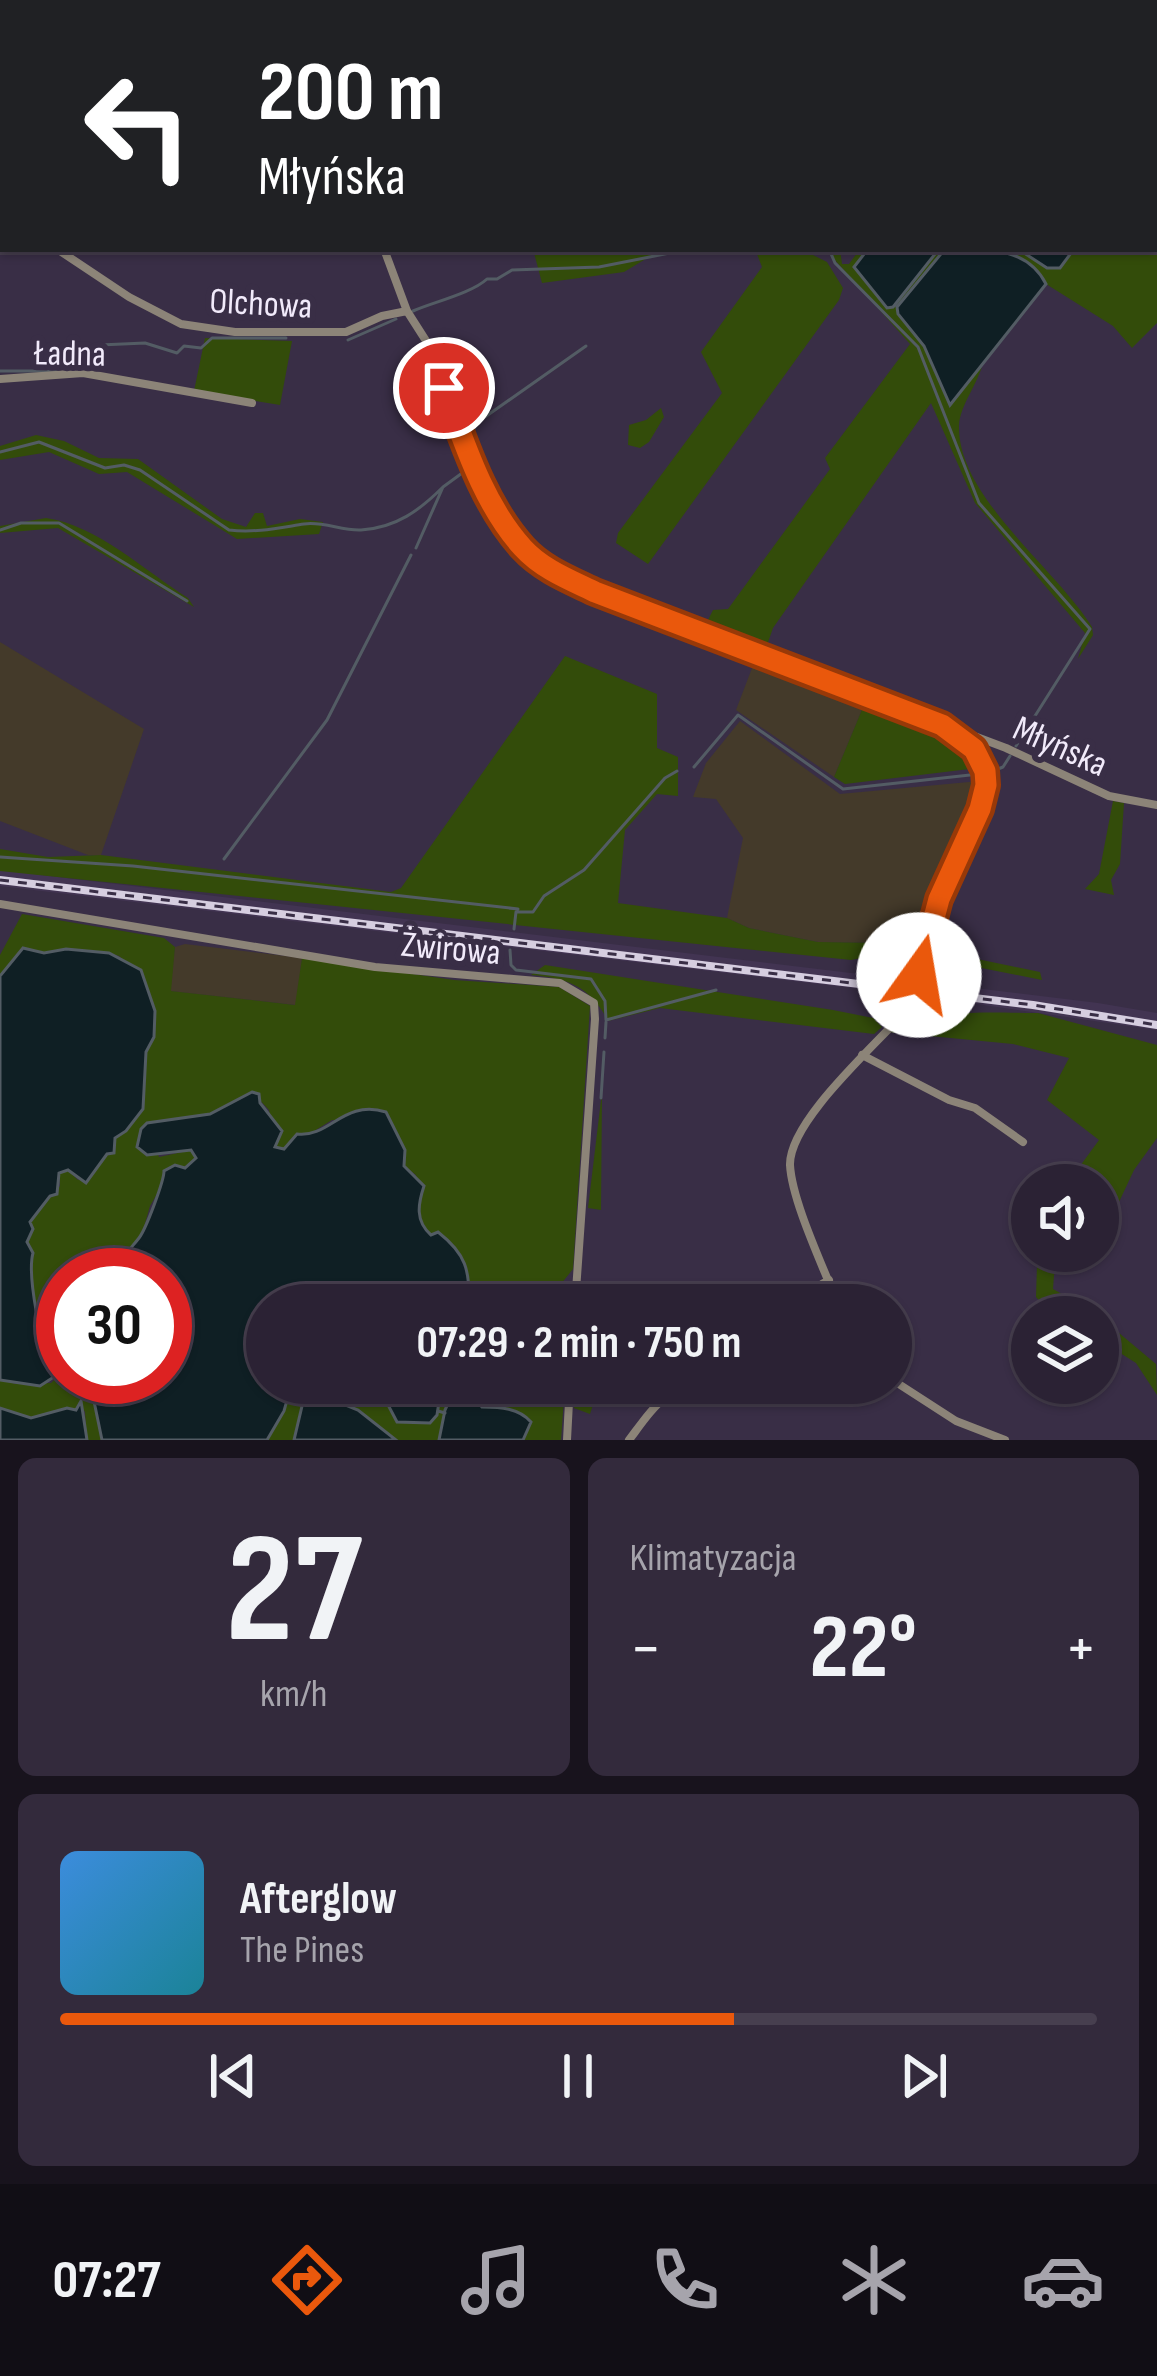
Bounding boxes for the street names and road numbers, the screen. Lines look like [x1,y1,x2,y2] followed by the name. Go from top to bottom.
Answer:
[208,280,313,329] street label: Olchowa
[33,332,106,377] street label: Ładna
[1006,708,1114,787] street label: Młyńska
[399,924,502,975] street label: Żwirowa

